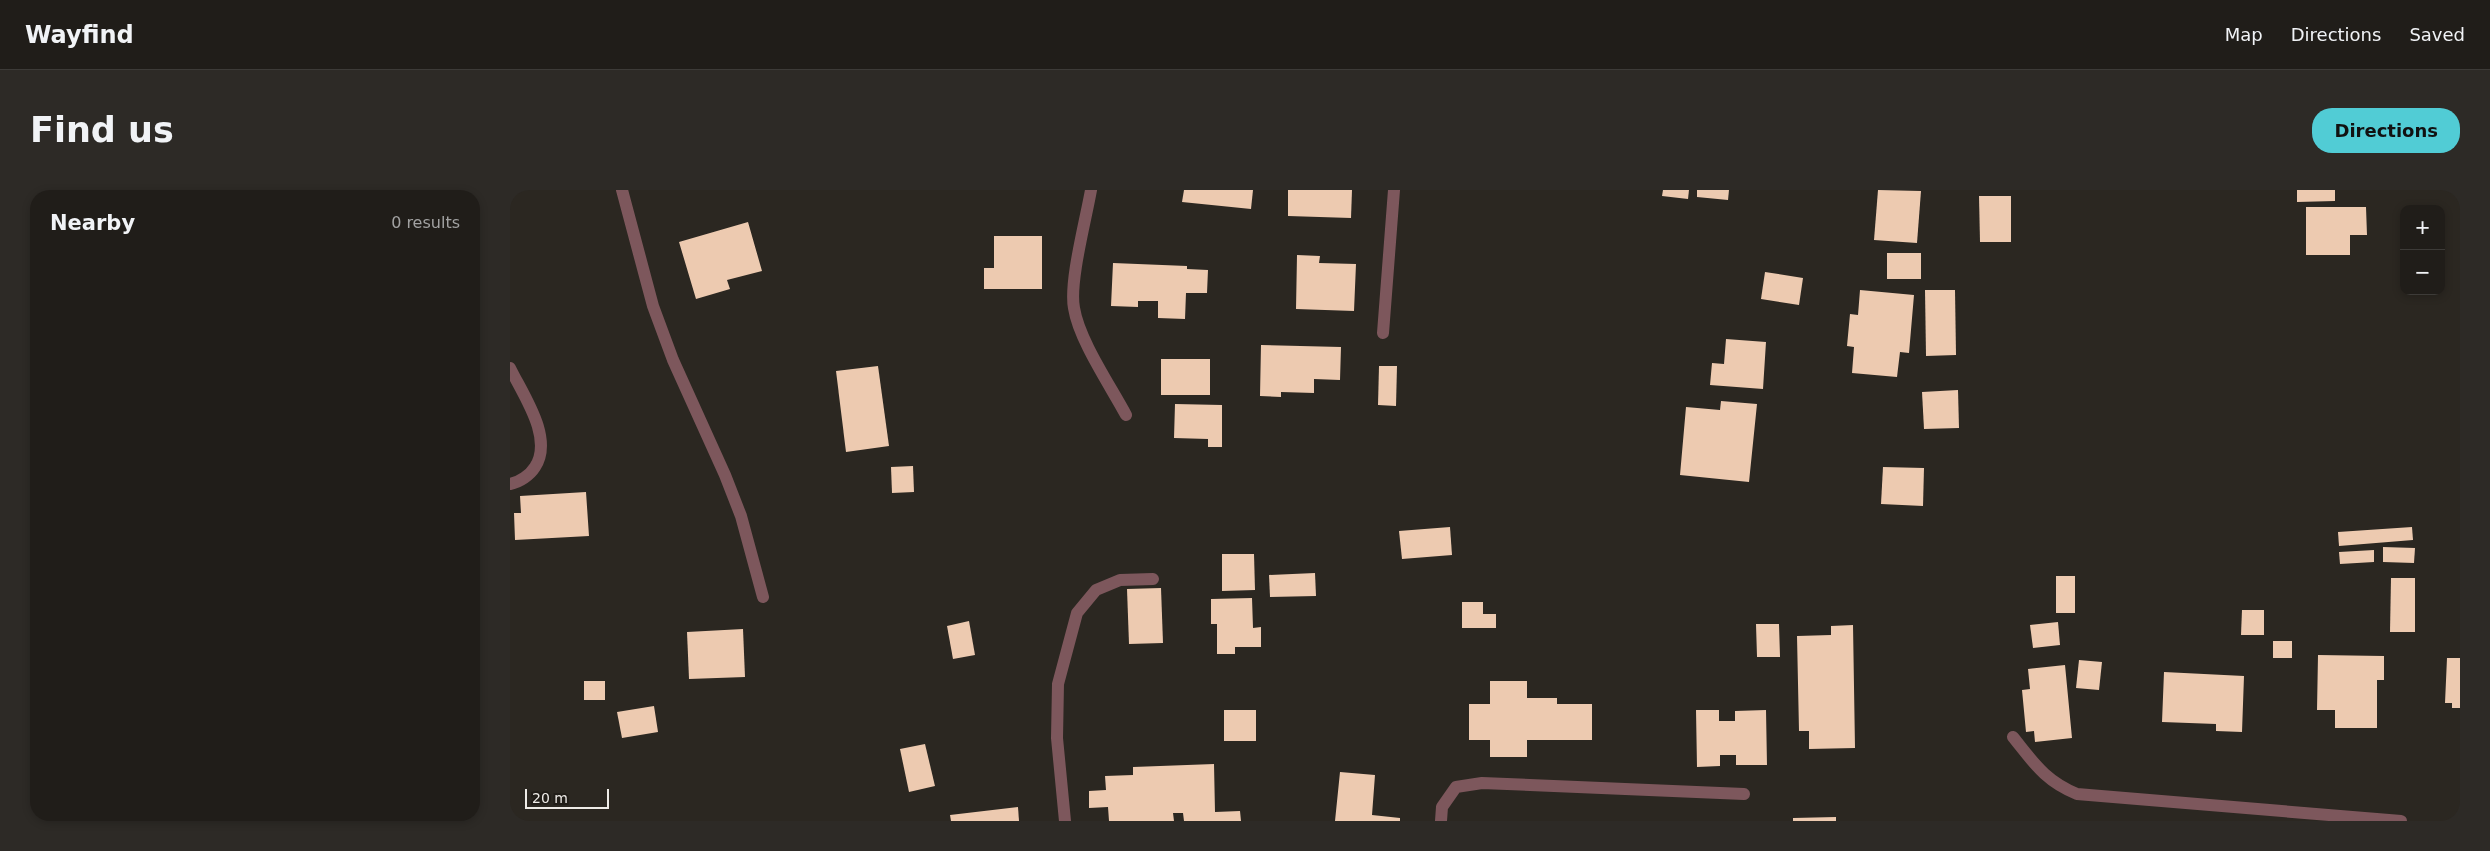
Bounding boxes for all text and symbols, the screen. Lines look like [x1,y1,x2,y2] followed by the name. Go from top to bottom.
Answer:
[25,21,134,49] text: Wayfind
[2225,24,2263,45] text: Map
[2291,24,2381,45] text: Directions
[2409,24,2465,45] text: Saved
[2312,108,2460,153] button: Directions
[30,110,174,150] text: Find us
[2400,205,2445,295] map controls
[2400,205,2445,250] button: +
[50,211,135,235] text: Nearby
[391,213,460,232] text: 0 results
[2400,250,2445,295] button: −
[525,786,609,809] scale bar
[532,790,568,806] text: 20 m

